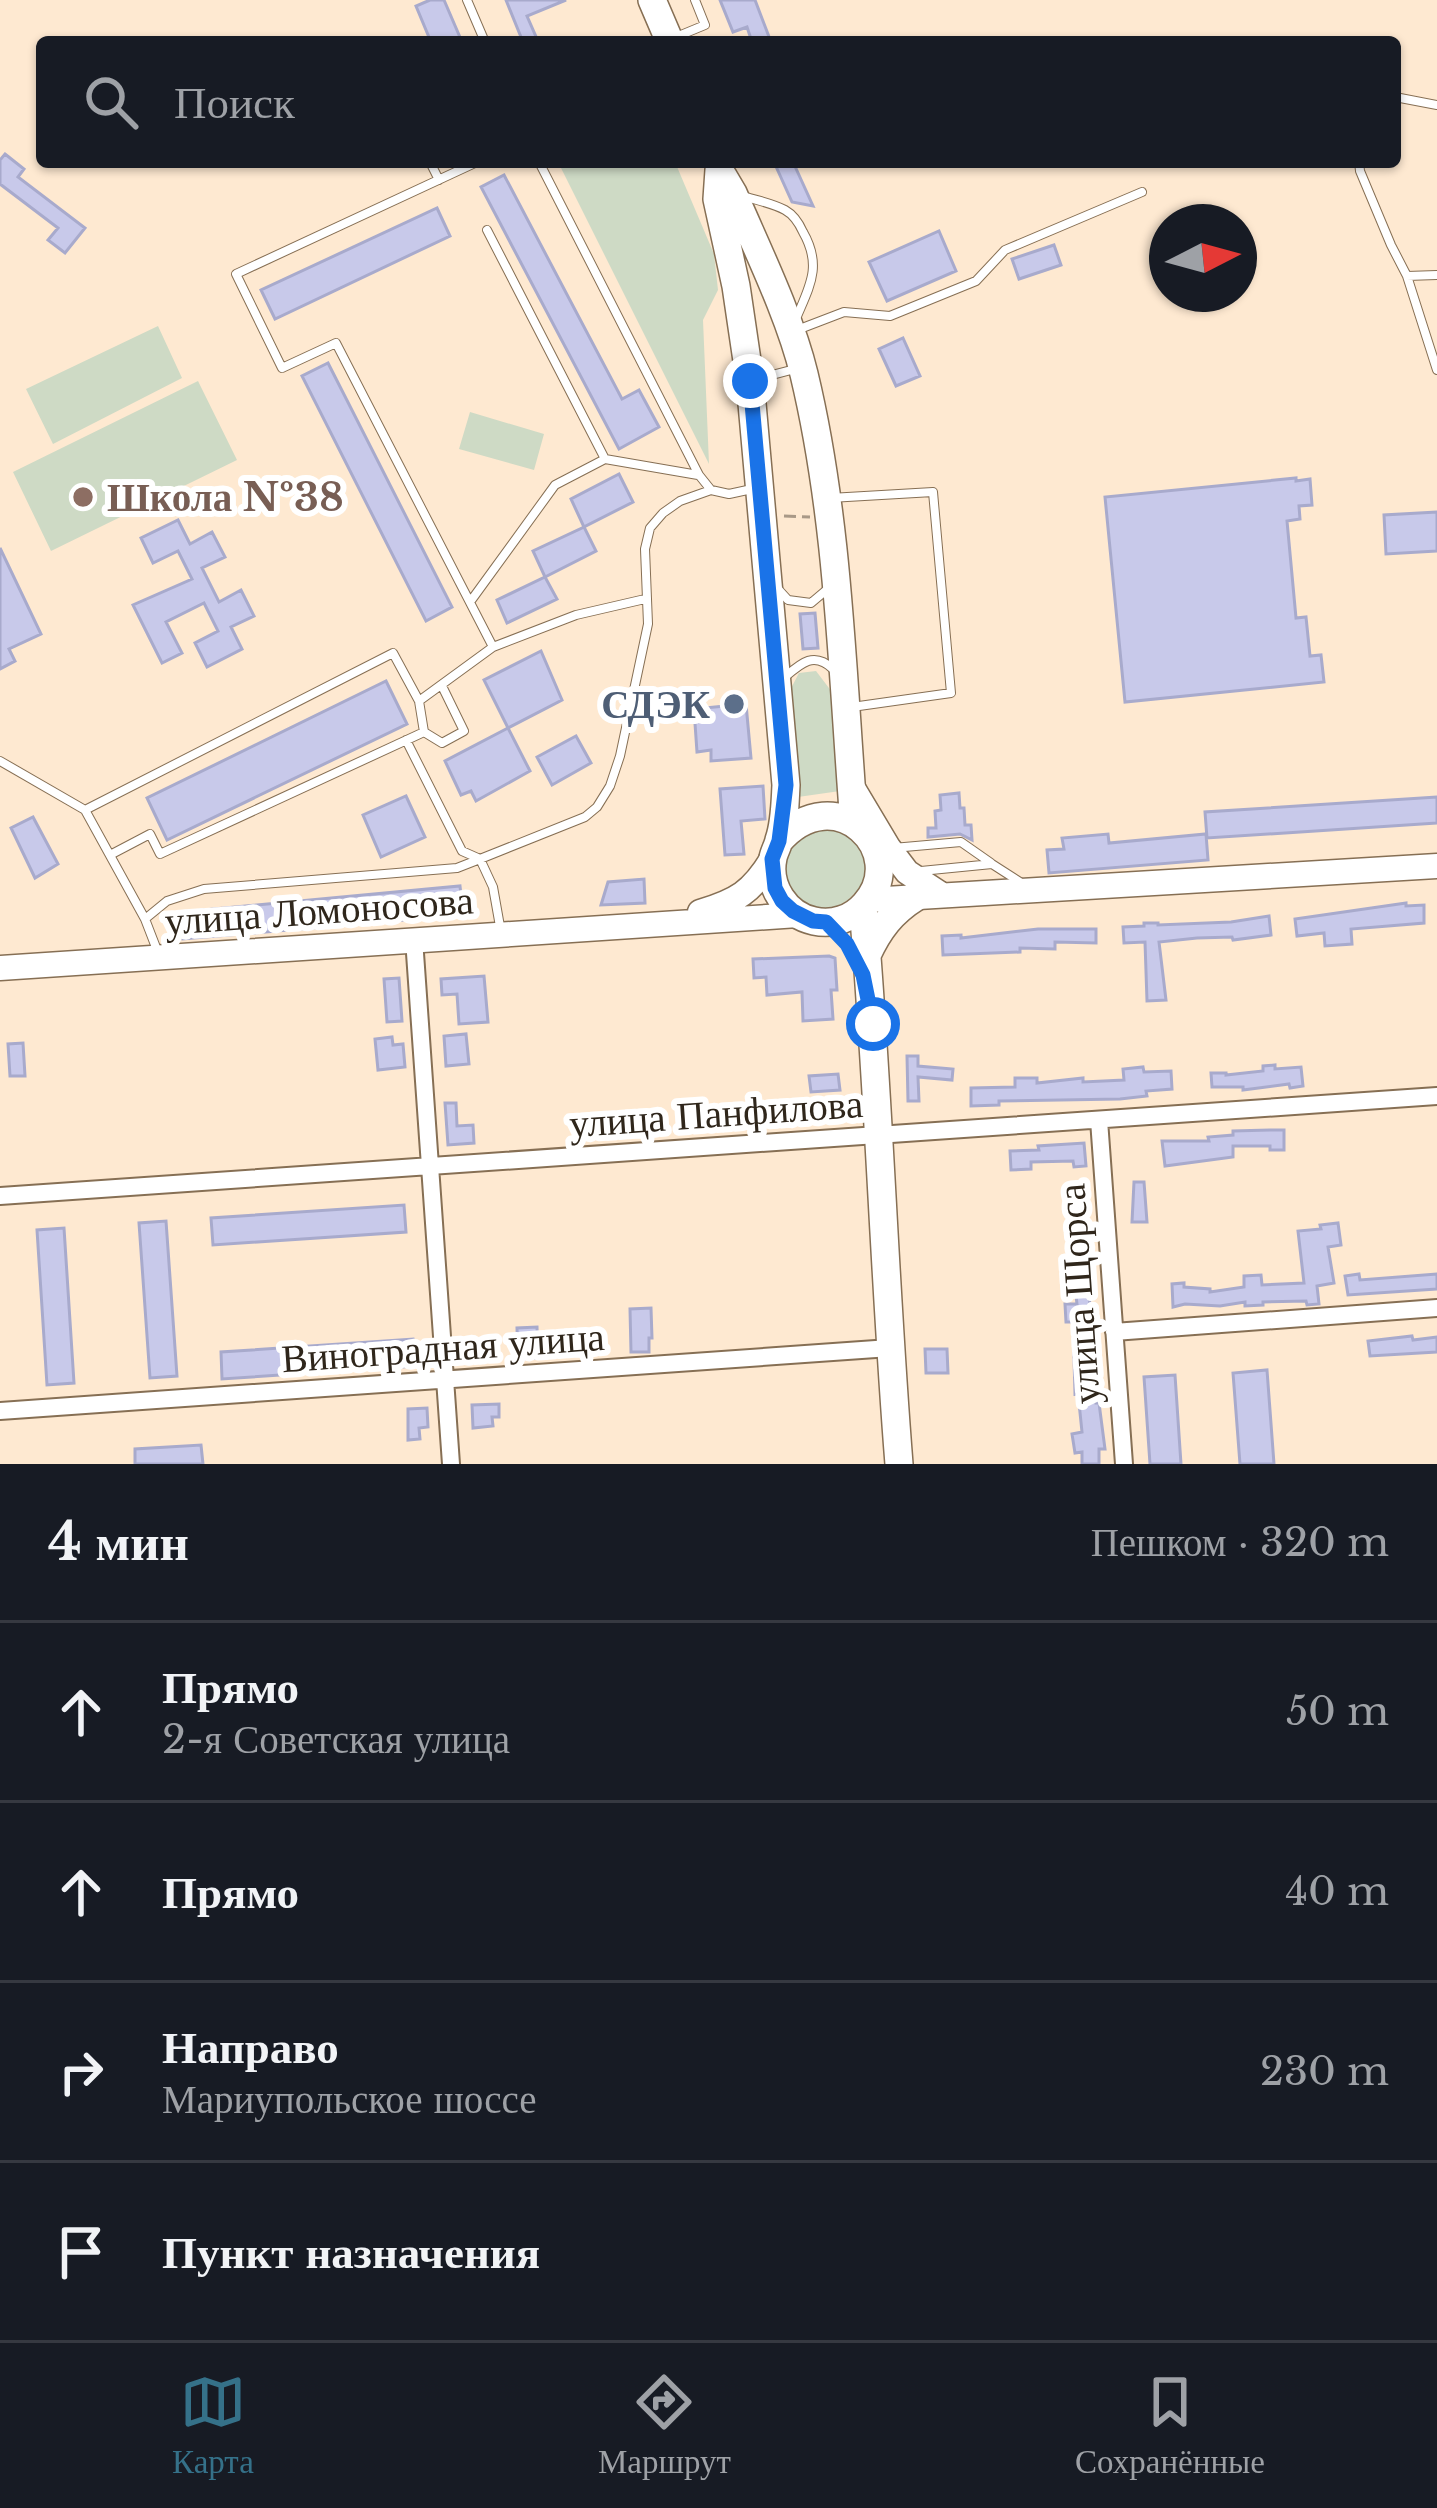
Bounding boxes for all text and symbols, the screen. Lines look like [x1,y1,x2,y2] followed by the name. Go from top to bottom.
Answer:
[36,36,1401,168] search box
[78,69,144,135] icon: search
[174,74,295,130] text: Поиск
[1149,204,1257,312] north arrow
[723,354,777,408] route end
[107,473,344,522] place label: Школа №38
[70,484,96,510] marker: Школа №38
[601,680,710,729] place label: СДЭК
[721,691,747,717] marker: СДЭК
[163,875,475,946] street label: улица Ломоносова
[846,997,900,1051] route start
[568,1079,864,1148] street label: улица Панфилова
[1046,1182,1111,1406] street label: улица Щорса
[280,1312,606,1383] street label: Виноградная улица
[48,1511,189,1574] text: 4 мин
[1091,1518,1389,1567] text: Пешком · 320 m
[162,1659,299,1715] text: Прямо
[48,1679,114,1745] icon: ahead
[1286,1687,1389,1736] text: 50 m
[162,1715,510,1764] text: 2-я Советская улица
[48,1859,114,1925] icon: ahead
[162,1864,299,1920] text: Прямо
[1285,1867,1389,1916] text: 40 m
[162,2019,339,2075] text: Направо
[48,2039,114,2105] icon: right
[1260,2047,1389,2096] text: 230 m
[162,2075,537,2124] text: Мариупольское шоссе
[48,2219,114,2285] icon: arrive
[162,2224,540,2280] text: Пункт назначения
[172,2369,254,2482] tab: Карта
[598,2369,731,2482] tab: Маршрут
[1075,2369,1265,2482] tab: Сохранённые

